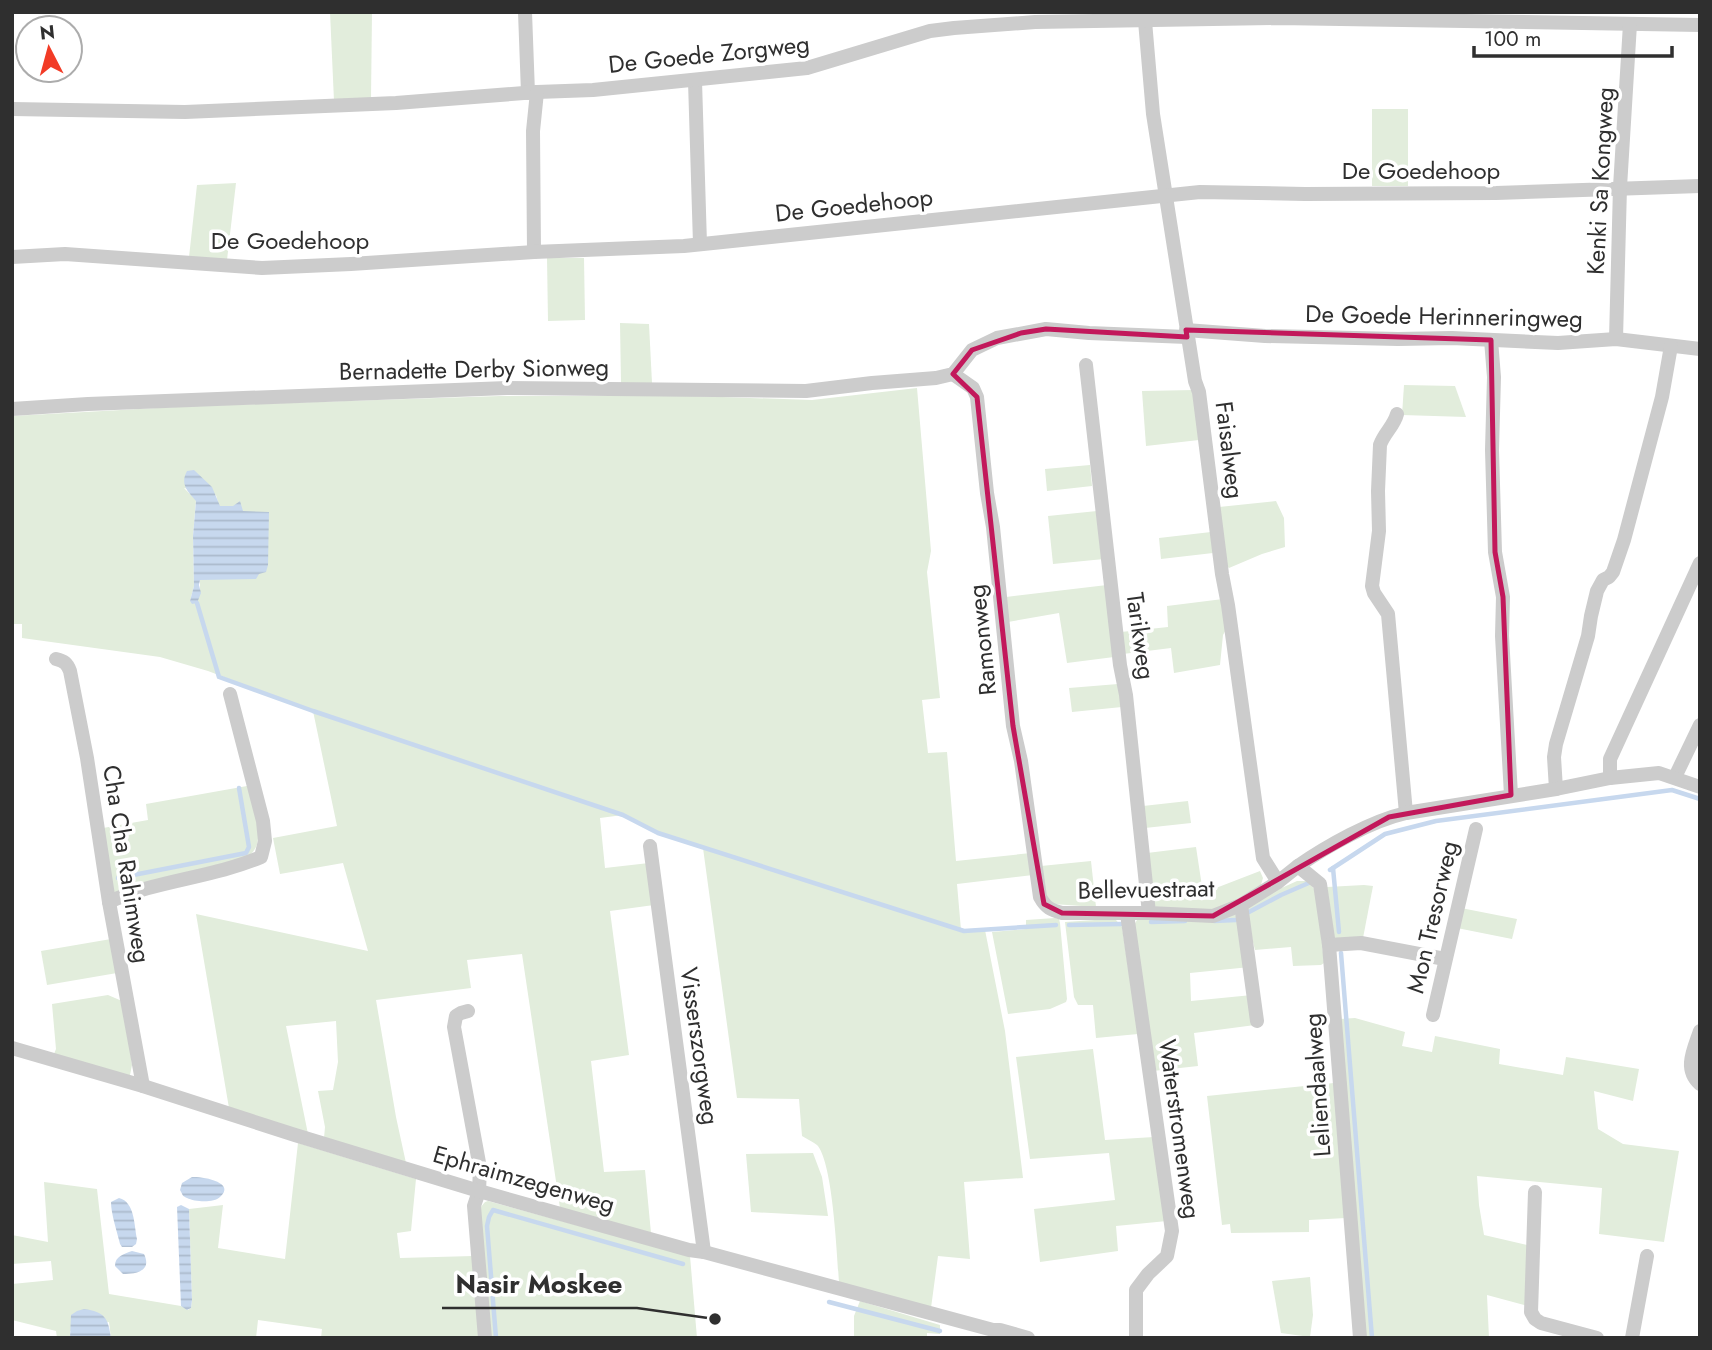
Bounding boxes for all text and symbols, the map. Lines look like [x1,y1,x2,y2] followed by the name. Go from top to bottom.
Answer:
[14,14,84,84] north arrow
[1474,14,1672,58] scale bar
[38,18,56,47] text: N
[1484,24,1541,54] text: 100 m
[607,26,811,82] street label: De Goede Zorgweg
[1578,86,1622,276] street label: Kenki Sa Kongweg
[1342,153,1500,188] street label: De Goedehoop
[773,179,935,231] street label: De Goedehoop
[211,223,369,258] street label: De Goedehoop
[1305,296,1583,336] street label: De Goede Herinneringweg
[339,349,609,389] street label: Bernadette Derby Sionweg
[1207,399,1253,501] street label: Faisalweg
[959,583,1005,697] street label: Ramonweg
[1118,590,1164,682] street label: Tarikweg
[94,762,160,966] street label: Cha Cha Rahimweg
[1397,837,1467,997] street label: Mon Tresorweg
[1077,870,1215,908] street label: Bellevuestraat
[672,965,728,1127] street label: Visserszorgweg
[1295,1012,1339,1158] street label: Leliendaalweg
[1150,1037,1210,1221] street label: Waterstromenweg
[429,1136,619,1222] street label: Ephraimzegenweg
[442,1261,637,1308] callout: Nasir Moskee
[456,1265,623,1303] text: Nasir Moskee

